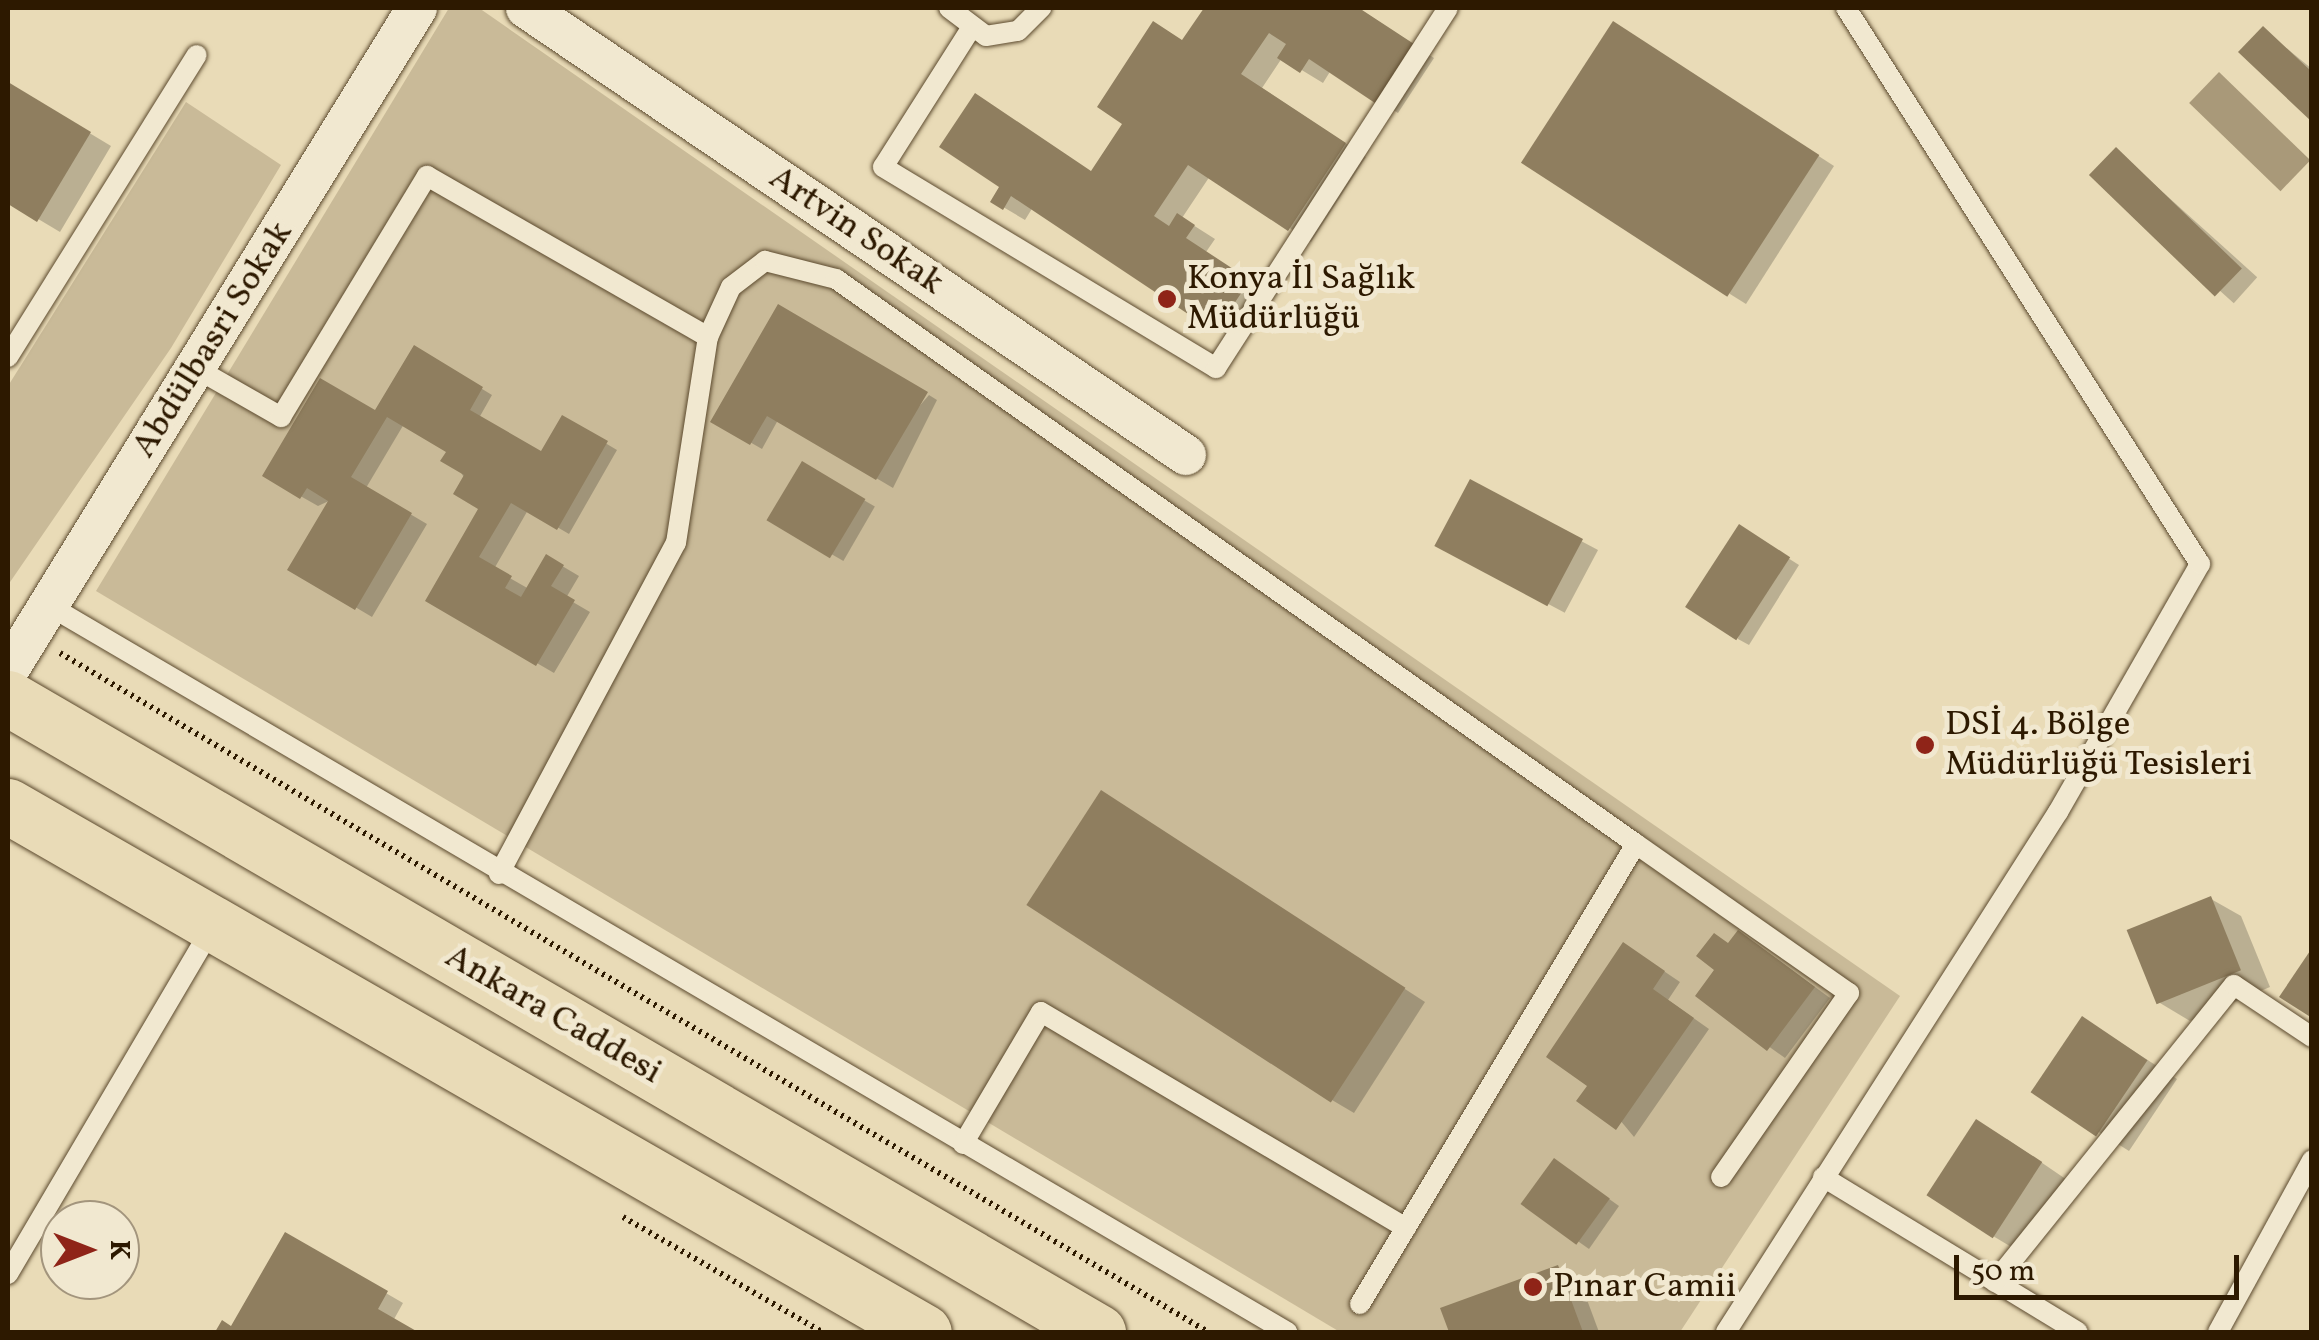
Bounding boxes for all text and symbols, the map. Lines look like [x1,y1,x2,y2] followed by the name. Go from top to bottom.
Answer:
[761,157,951,305] street label: Artvin Sokak
[123,214,303,466] street label: Abdülbasri Sokak
[1187,258,1415,340] place label: Konya İl Sağlık Müdürlüğü
[1156,288,1178,310] marker: Konya İl Sağlık Müdürlüğü
[1945,704,2253,786] place label: DSİ 4. Bölge Müdürlüğü Tesisleri
[1914,734,1936,756] marker: DSİ 4. Bölge Müdürlüğü Tesisleri
[437,936,669,1094] street label: Ankara Caddesi
[40,1200,140,1300] north arrow
[1959,1235,2244,1297] scale bar
[99,1240,138,1260] text: K
[1971,1251,2035,1293] text: 50 m
[1553,1266,1736,1308] place label: Pınar Camii
[1522,1276,1544,1298] marker: Pınar Camii

